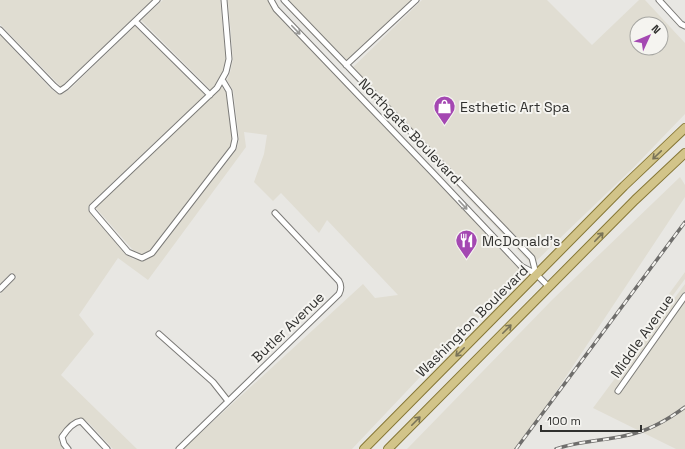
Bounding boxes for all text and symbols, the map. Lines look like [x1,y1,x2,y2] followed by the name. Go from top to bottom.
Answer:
[629,16,669,56] north arrow
[649,22,664,37] text: N
[291,25,301,35] one-way arrow
[355,74,465,188] street label: Northgate Boulevard
[431,94,457,127] shop icon: Esthetic Art Spa
[460,98,570,116] place label: Esthetic Art Spa
[652,151,662,160] one-way arrow
[458,200,468,210] one-way arrow
[454,228,480,261] restaurant icon: McDonald's
[482,232,560,250] place label: McDonald's
[594,232,604,242] one-way arrow
[412,261,532,381] street label: Washington Boulevard
[248,288,328,366] street label: Butler Avenue
[606,291,678,381] street label: Middle Avenue
[502,324,512,334] one-way arrow
[455,347,464,357] one-way arrow
[541,407,641,433] scale bar
[547,413,581,429] text: 100 m
[411,416,421,426] one-way arrow

